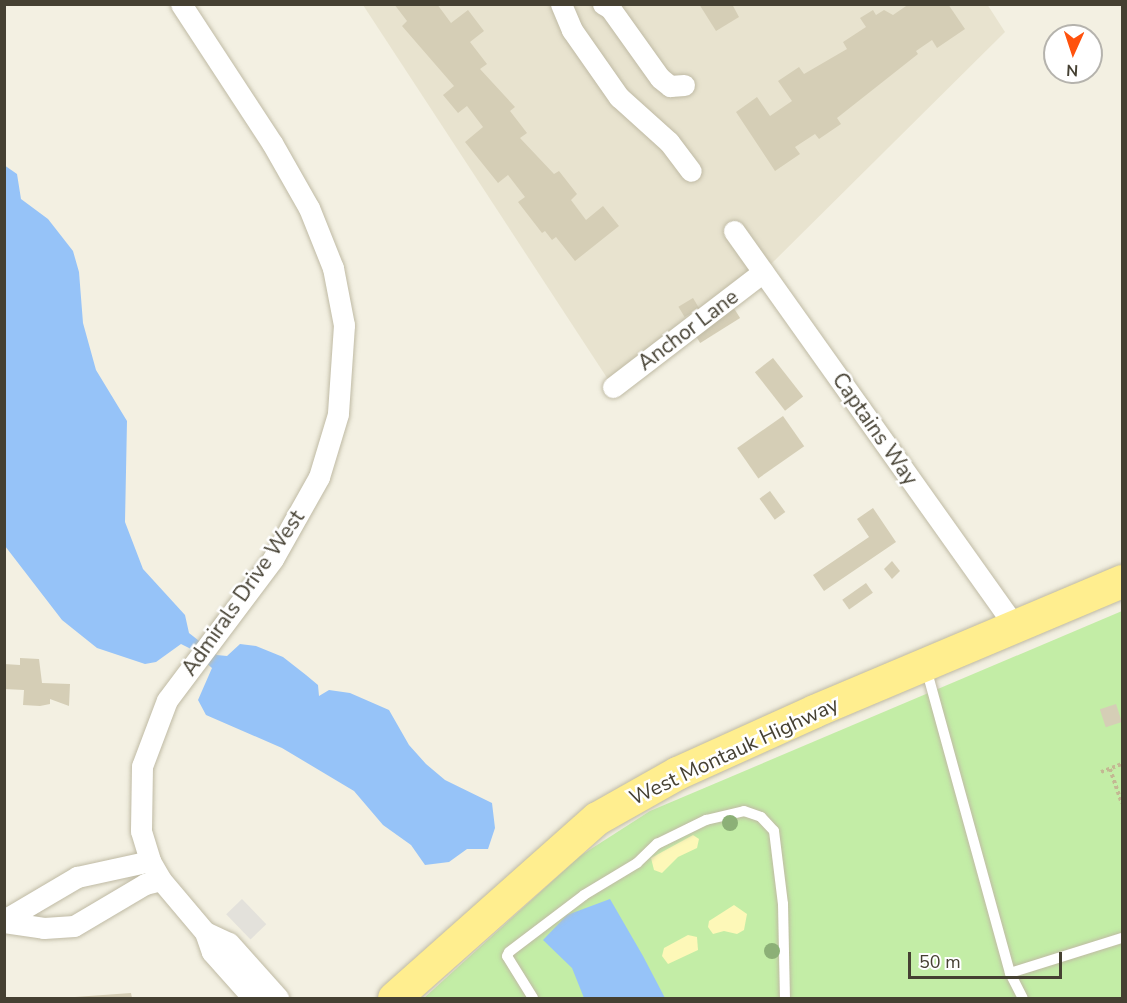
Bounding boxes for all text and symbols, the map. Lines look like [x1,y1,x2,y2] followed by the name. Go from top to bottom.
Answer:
[1043,24,1103,84] north arrow
[1066,59,1079,81] text: N
[633,284,743,376] street label: Anchor Lane
[827,368,923,490] street label: Captains Way
[176,505,310,681] street label: Admirals Drive West
[625,691,843,811] street label: West Montauk Highway
[911,940,1066,978] scale bar
[919,950,961,974] text: 50 m

